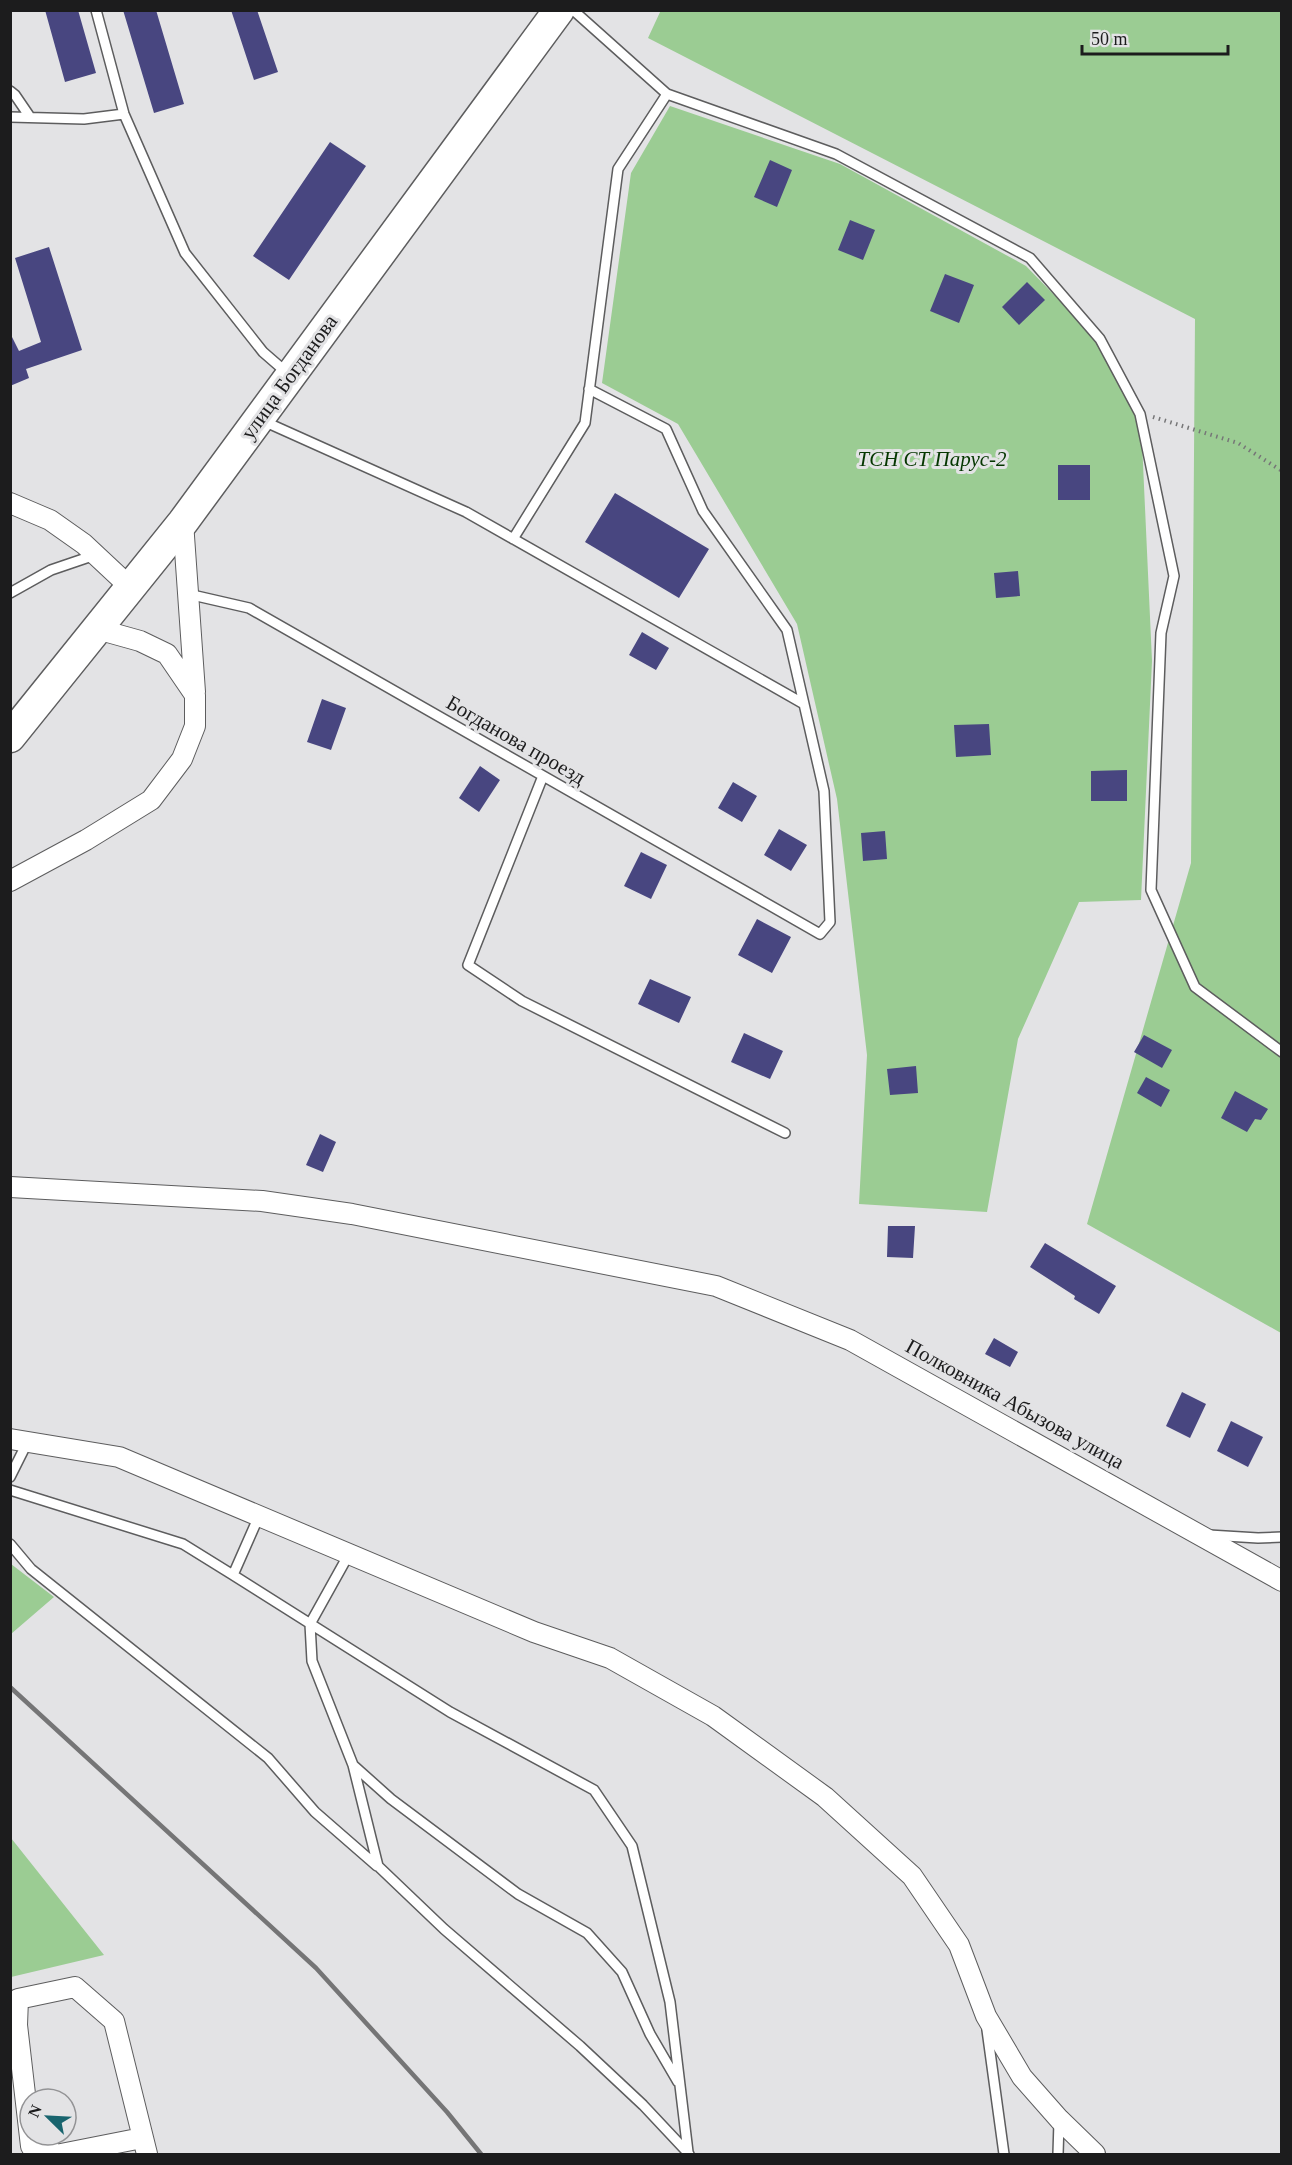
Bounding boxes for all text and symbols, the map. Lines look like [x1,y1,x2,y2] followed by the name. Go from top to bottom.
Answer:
[1082,18,1228,56] scale bar
[1091,29,1128,49] text: 50 m
[236,310,343,444] street label: улица Богданова
[857,447,1007,471] park label: ТСН СТ Парус-2
[442,690,590,790] street label: Богданова проезд
[902,1334,1129,1474] street label: Полковника Абызова улица
[18,2087,78,2147] north arrow
[25,2102,45,2120] text: N

